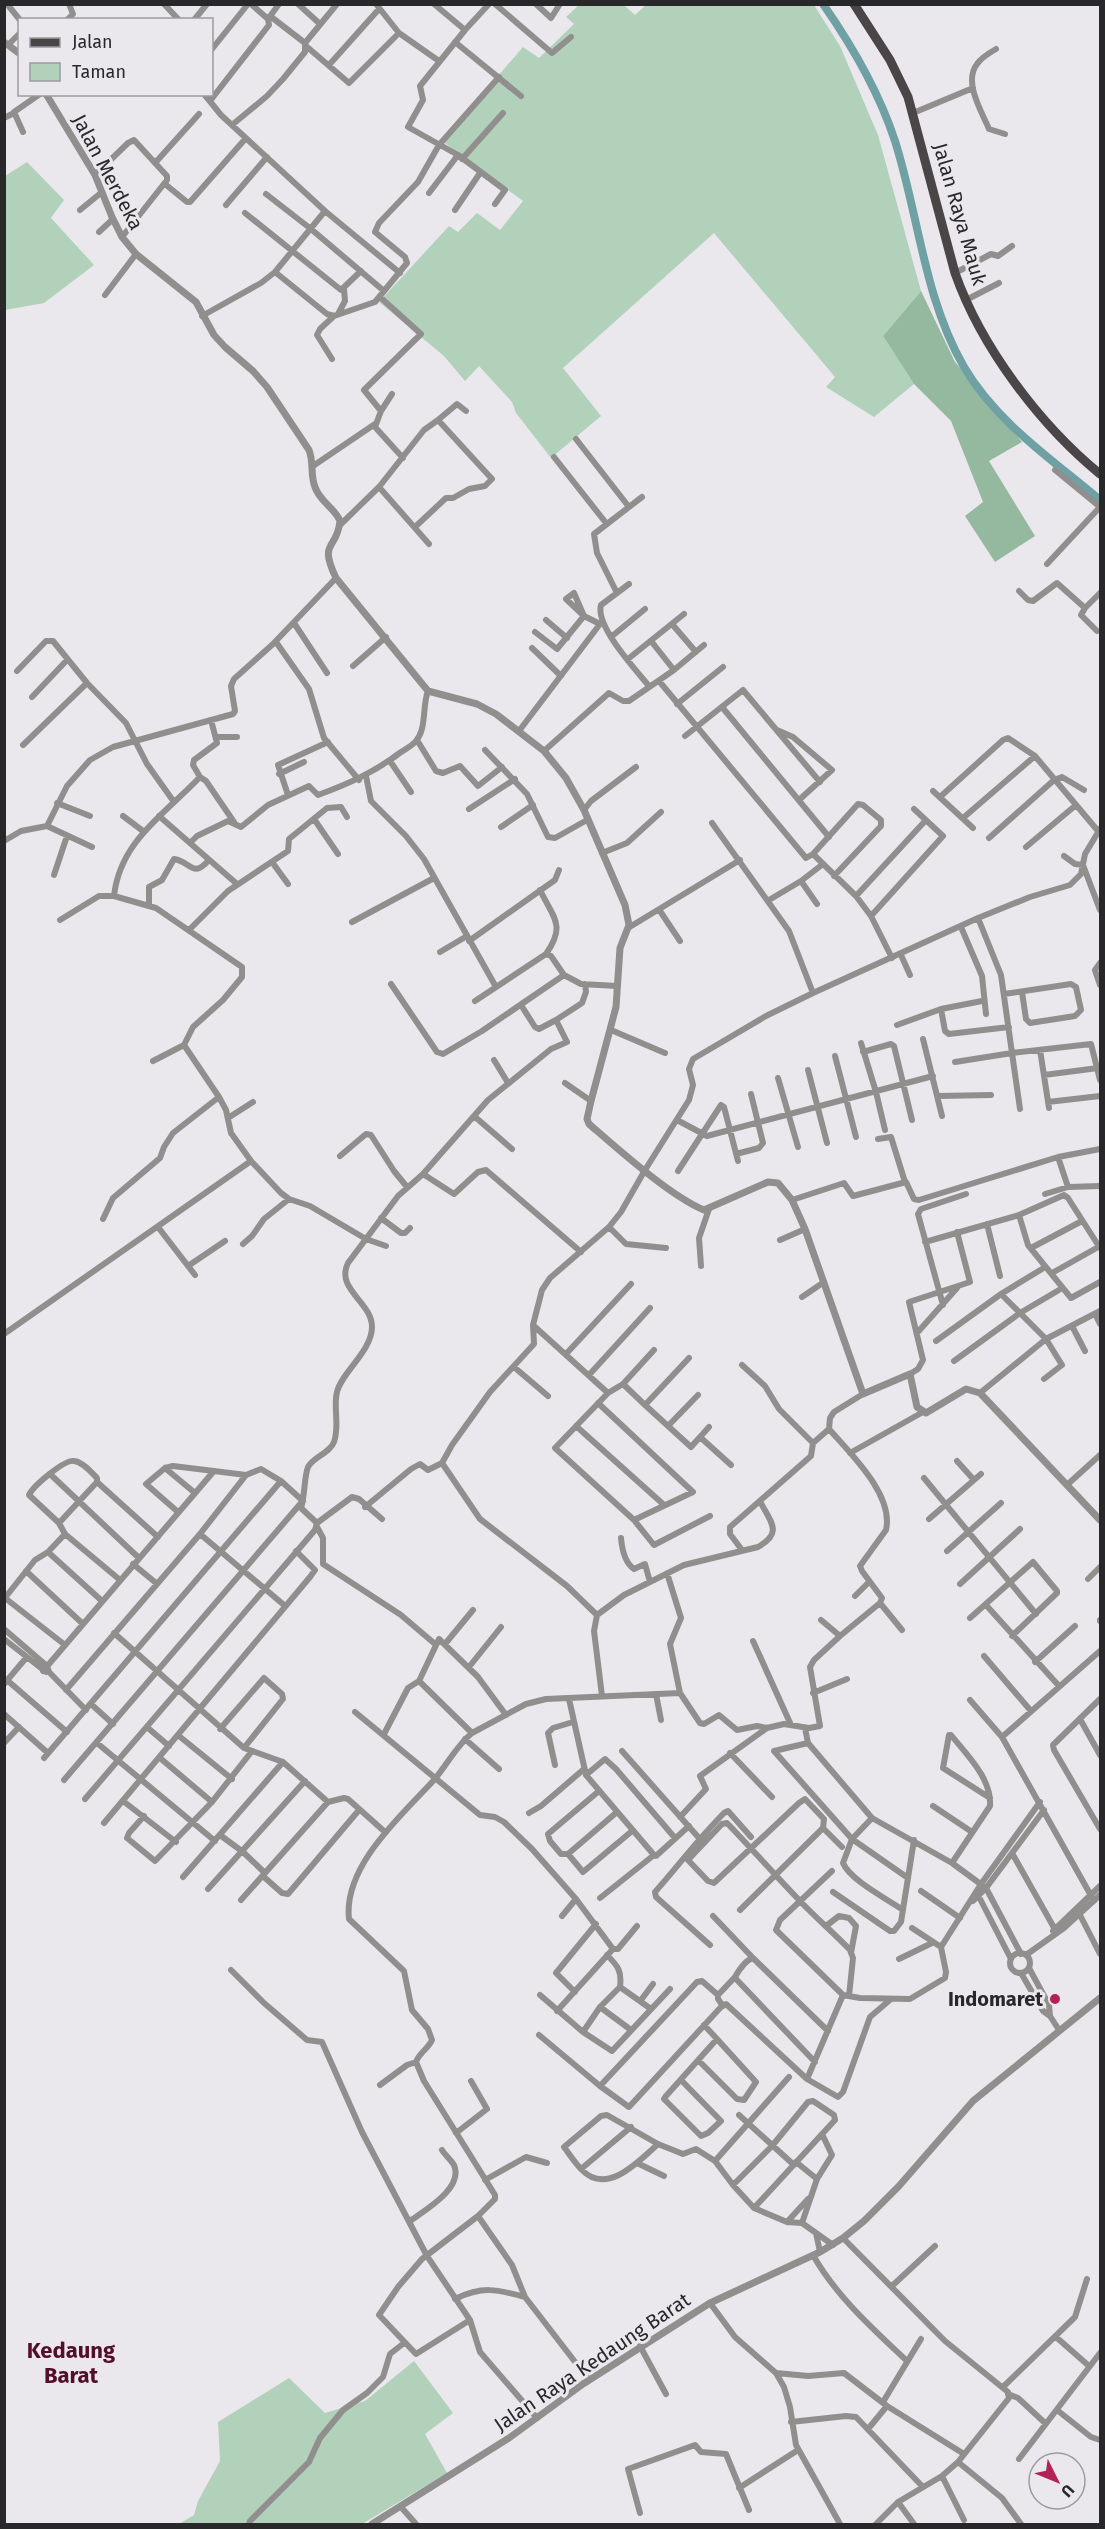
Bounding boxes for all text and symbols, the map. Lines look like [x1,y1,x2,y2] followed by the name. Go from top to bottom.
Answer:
[18,18,213,96] legend
[72,31,113,53] text: Jalan
[72,61,126,83] text: Taman
[67,110,149,234] street label: Jalan Merdeka
[928,140,992,289] street label: Jalan Raya Mauk
[948,1987,1043,2011] place label: Indomaret
[1048,1992,1062,2006] marker: Indomaret
[489,2287,695,2437] street label: Jalan Raya Kedaung Barat
[27,2337,116,2389] district label: Kedaung Barat
[1027,2451,1087,2511] north arrow
[1057,2481,1078,2501] text: U

